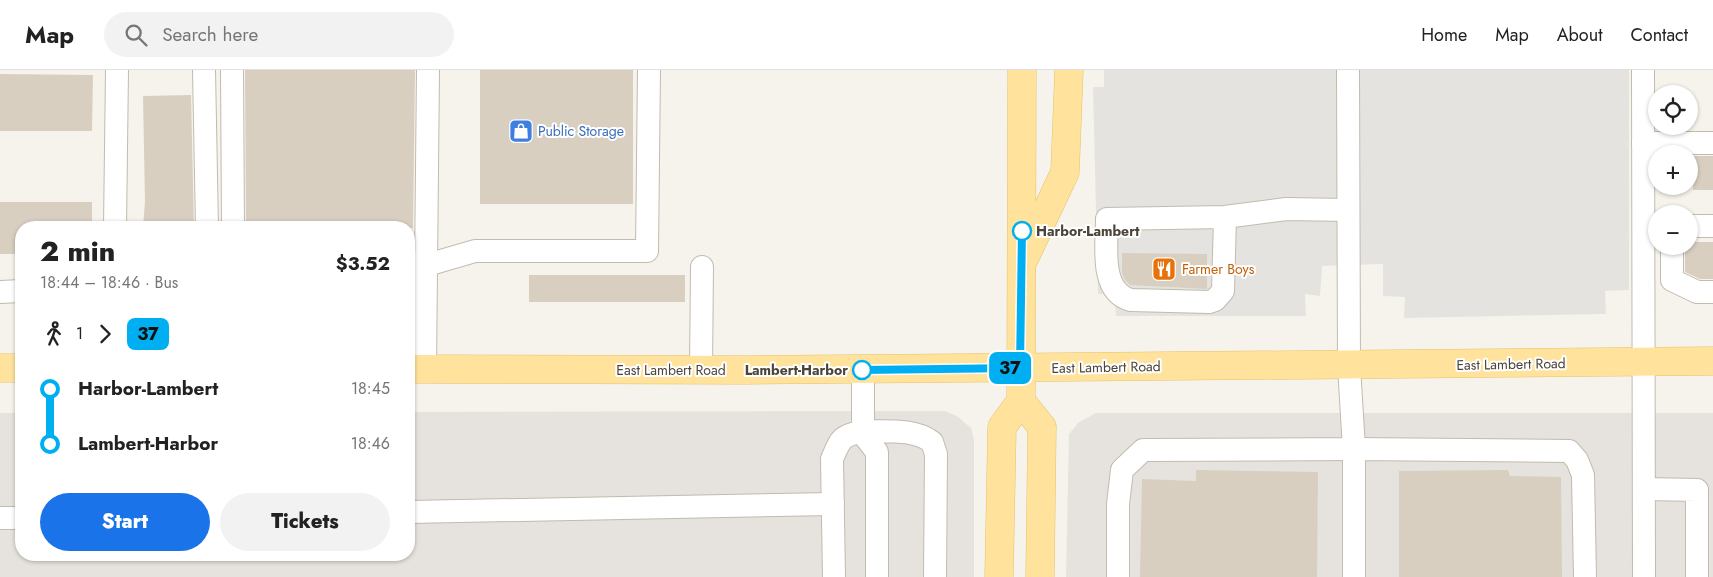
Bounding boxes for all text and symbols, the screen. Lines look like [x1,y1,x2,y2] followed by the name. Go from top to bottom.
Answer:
[104,12,454,57] search box
[25,17,74,52] text: Map
[122,21,150,49] icon: search
[162,21,258,48] text: Search here
[1421,22,1467,48] text: Home
[1495,22,1529,48] text: Map
[1557,22,1602,48] text: About
[1630,22,1688,48] text: Contact
[1648,85,1698,255] map controls
[1648,85,1698,135] button: locate
[508,118,534,144] shop icon: Public Storage
[538,121,624,141] place label: Public Storage
[1648,145,1698,195] button: +
[1648,205,1698,255] button: −
[1012,221,1032,241] marker: Harbor-Lambert
[1036,221,1140,241] place label: Harbor-Lambert
[40,231,115,272] text: 2 min
[336,250,390,277] text: $3.52
[1151,256,1177,282] restaurant icon: Farmer Boys
[1182,259,1255,279] place label: Farmer Boys
[40,271,178,294] text: 18:44 – 18:46 · Bus
[40,320,68,348] icon: walk
[91,320,119,348] icon: forward
[137,321,159,347] text: 37
[76,322,83,345] text: 1
[988,352,1032,384] line badge: 37
[1456,353,1566,375] street label: East Lambert Road
[999,355,1021,381] text: 37
[1051,356,1161,378] street label: East Lambert Road
[616,360,726,380] street label: East Lambert Road
[745,360,848,380] place label: Lambert-Harbor
[852,360,872,380] marker: Lambert-Harbor
[78,375,218,402] text: Harbor-Lambert
[351,377,390,400] text: 18:45
[78,430,218,457] text: Lambert-Harbor
[351,432,390,455] text: 18:46
[40,493,210,551] button: Start
[220,493,390,551] button: Tickets

